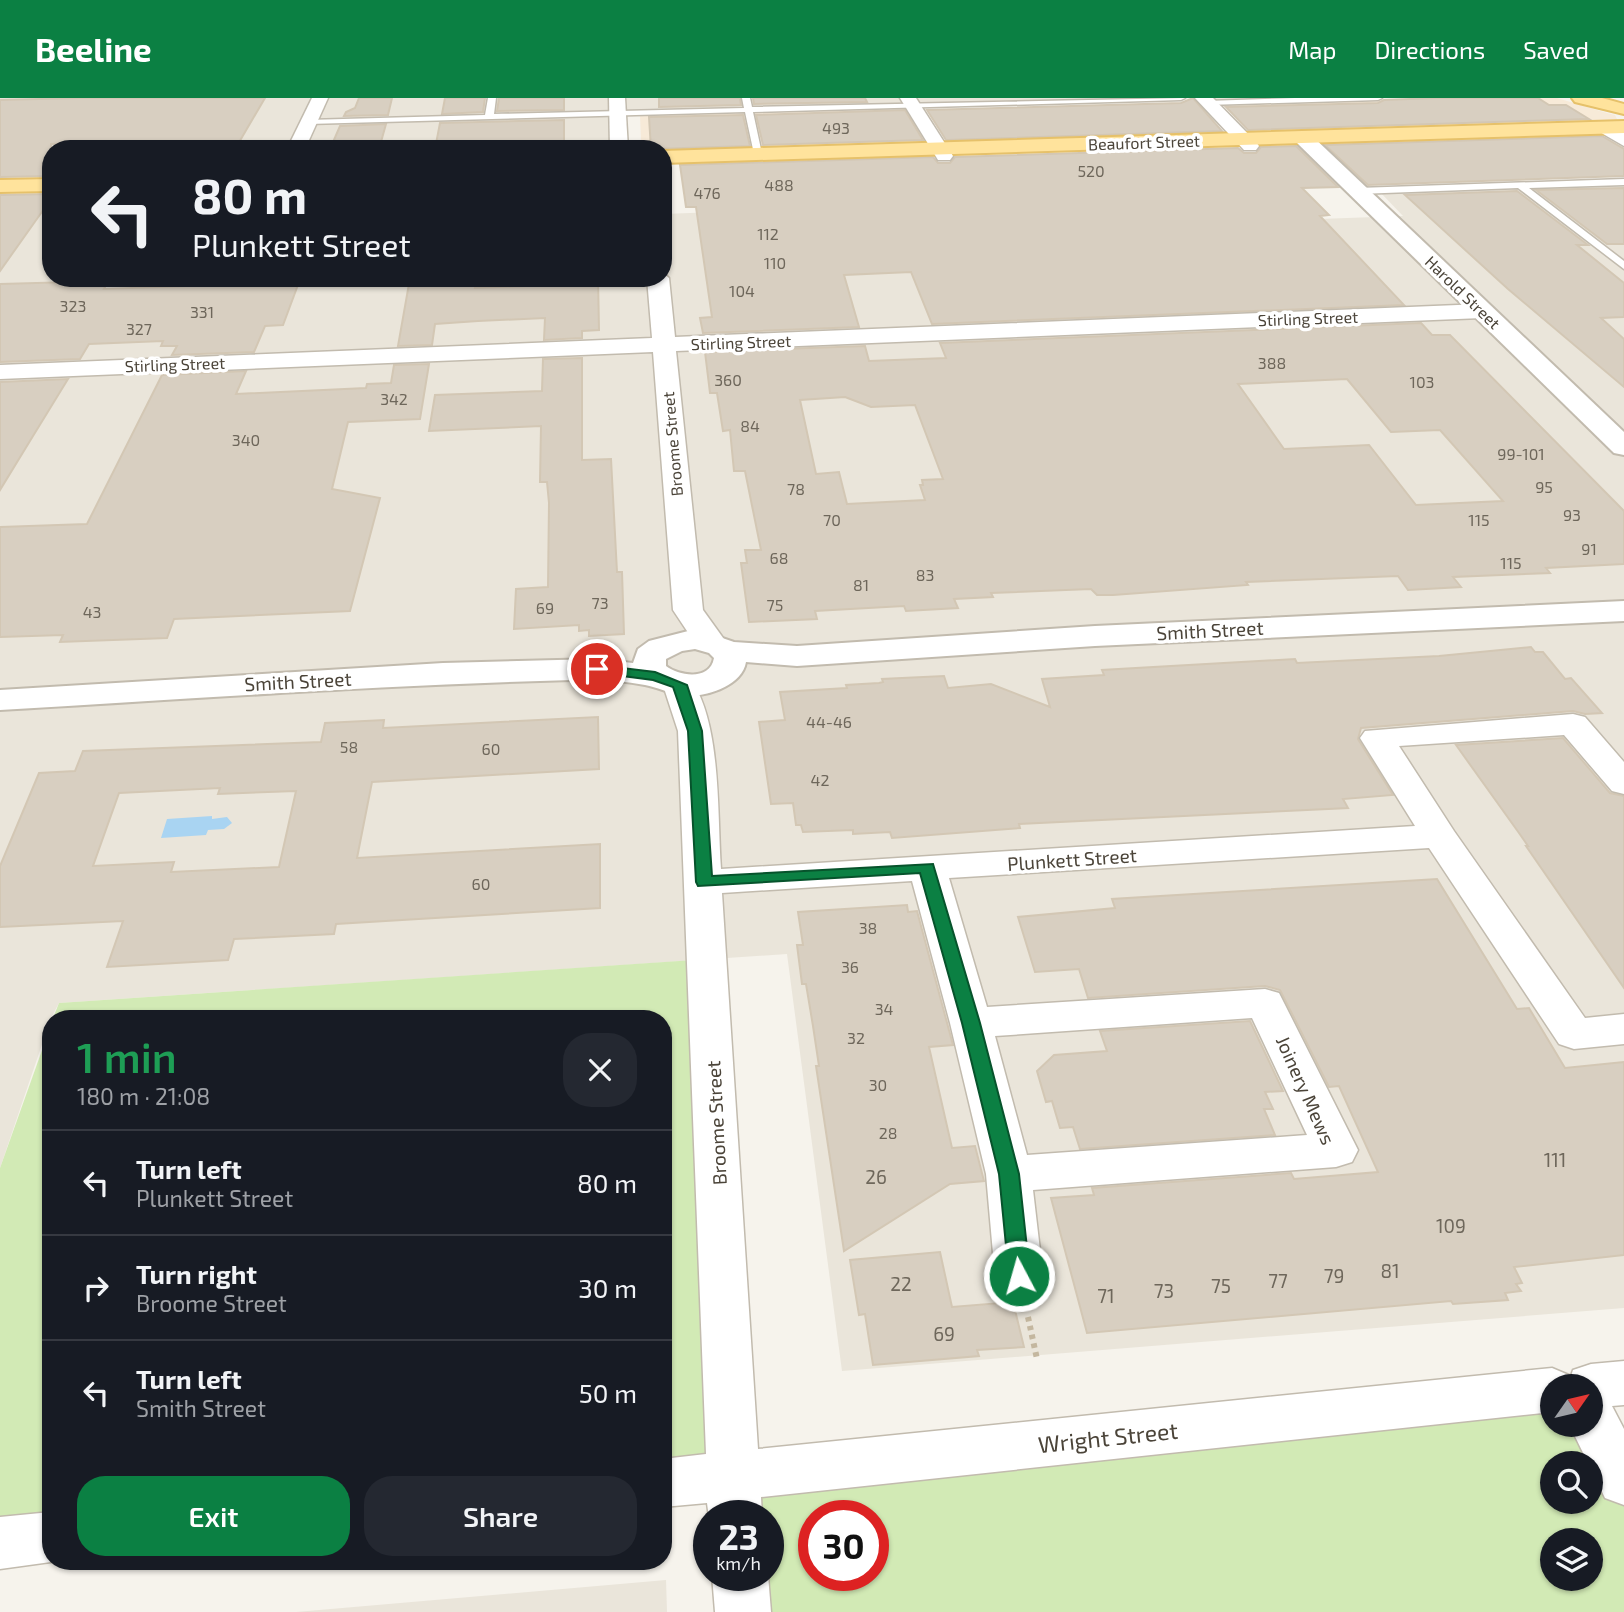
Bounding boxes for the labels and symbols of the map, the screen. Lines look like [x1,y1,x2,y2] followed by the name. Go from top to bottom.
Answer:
[822,118,850,137] house number: 493
[1088,131,1200,153] street label: Beaufort Street
[1077,161,1105,180] house number: 520
[764,175,794,194] house number: 488
[693,183,721,202] house number: 476
[757,224,779,243] house number: 112
[1422,252,1504,332] street label: Harold Street
[764,253,786,272] house number: 110
[729,281,755,300] house number: 104
[60,296,86,315] house number: 323
[190,302,214,321] house number: 331
[1258,307,1358,329] street label: Stirling Street
[126,319,152,338] house number: 327
[691,331,791,353] street label: Stirling Street
[125,353,225,375] street label: Stirling Street
[1258,353,1286,372] house number: 388
[714,370,742,389] house number: 360
[1410,372,1434,391] house number: 103
[380,389,408,408] house number: 342
[658,391,686,497] street label: Broome Street
[740,416,760,435] house number: 84
[232,430,260,449] house number: 340
[1497,444,1545,463] house number: 99-101
[1535,477,1553,496] house number: 95
[787,479,805,498] house number: 78
[1563,505,1581,524] house number: 93
[823,510,841,529] house number: 70
[1468,510,1490,529] house number: 115
[1581,539,1597,558] house number: 91
[770,548,788,567] house number: 68
[1500,553,1522,572] house number: 115
[916,565,934,584] house number: 83
[853,575,869,594] house number: 81
[591,593,609,612] house number: 73
[767,595,783,614] house number: 75
[536,598,554,617] house number: 69
[83,602,101,621] house number: 43
[1156,616,1264,644] street label: Smith Street
[567,639,627,699] pin
[244,667,352,695] street label: Smith Street
[806,712,852,731] house number: 44-46
[340,737,358,756] house number: 58
[482,739,500,758] house number: 60
[811,770,829,789] house number: 42
[1006,843,1138,875] street label: Plunkett Street
[472,874,490,893] house number: 60
[859,918,877,937] house number: 38
[841,957,859,976] house number: 36
[875,999,894,1018] house number: 34
[847,1028,865,1047] house number: 32
[1272,1032,1340,1148] street label: Joinery Mews
[701,1060,731,1186] street label: Broome Street
[869,1075,887,1094] house number: 30
[879,1123,897,1142] house number: 28
[1544,1148,1566,1171] house number: 111
[865,1165,887,1188] house number: 26
[1436,1214,1466,1237] house number: 109
[982,1239,1056,1313] position arrow
[1380,1259,1400,1282] house number: 81
[1324,1264,1344,1287] house number: 79
[1268,1269,1288,1292] house number: 77
[890,1272,912,1295] house number: 22
[1211,1274,1231,1297] house number: 75
[1154,1279,1174,1302] house number: 73
[1097,1284,1115,1307] house number: 71
[933,1322,955,1345] house number: 69
[1540,1374,1603,1437] north arrow
[1037,1416,1180,1458] street label: Wright Street
[798,1500,889,1591] speed limit sign: 30

